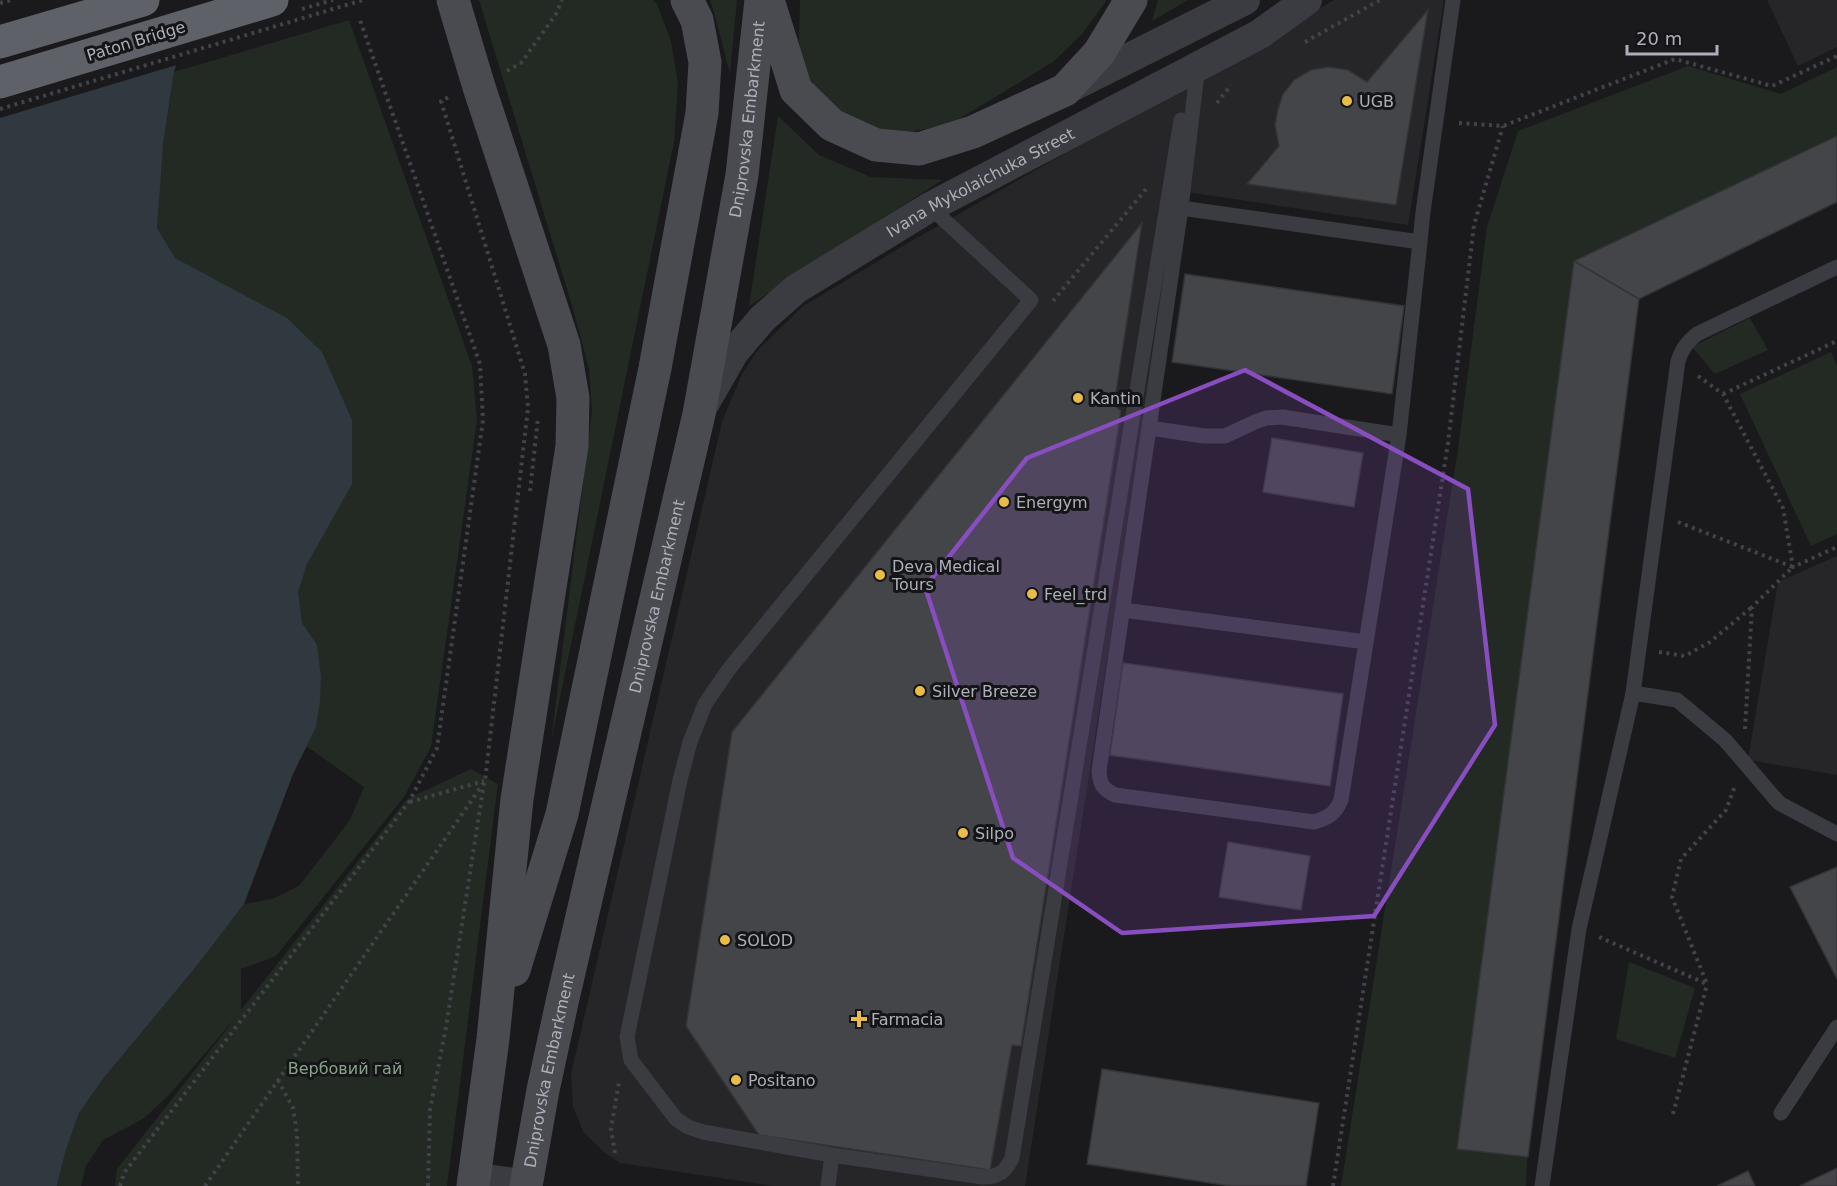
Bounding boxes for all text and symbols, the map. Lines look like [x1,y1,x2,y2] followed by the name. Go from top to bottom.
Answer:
[84,17,188,65] street label: Paton Bridge
[1627,18,1717,56] scale bar
[725,20,768,219] street label: Dniprovska Embarkment
[1636,28,1682,49] text: 20 m
[1359,92,1394,111] place label: UGB
[1340,94,1354,108] marker: UGB
[883,124,1078,241] street label: Ivana Mykolaichuka Street
[1090,389,1141,408] place label: Kantin
[1071,391,1085,405] marker: Kantin
[1016,493,1088,512] place label: Energym
[997,495,1011,509] marker: Energym
[625,498,688,695] street label: Dniprovska Embarkment
[891,557,1000,594] place label: Deva Medical Tours
[873,568,887,582] marker: Deva Medical Tours
[1044,585,1107,605] place label: Feel_trd
[1025,587,1039,601] marker: Feel_trd
[932,682,1037,701] place label: Silver Breeze
[913,684,927,698] marker: Silver Breeze
[975,824,1014,843] place label: Silpo
[956,826,970,840] marker: Silpo
[737,931,793,950] place label: SOLOD
[718,933,732,947] marker: SOLOD
[520,971,578,1169] street label: Dniprovska Embarkment
[871,1010,943,1029] place label: Farmacia
[852,1012,866,1026] marker: Farmacia
[288,1059,402,1078] park label: Вербовий гай
[748,1071,816,1090] place label: Positano
[729,1073,743,1087] marker: Positano

